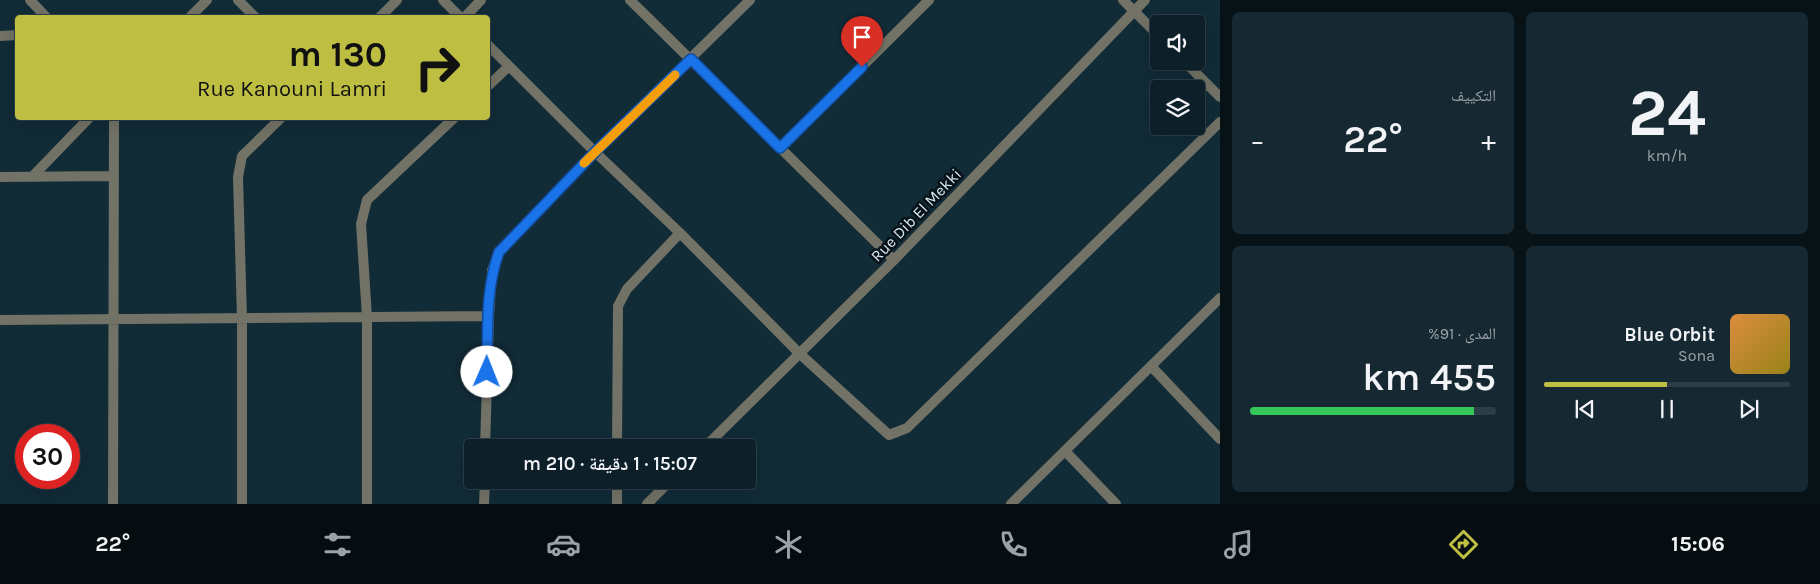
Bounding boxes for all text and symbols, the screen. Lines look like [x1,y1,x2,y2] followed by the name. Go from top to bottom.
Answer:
[1150,15,1205,135] map controls
[1150,15,1205,70] button: sound
[841,16,883,67] pin
[848,23,876,51] icon: arrive
[289,34,387,75] text: 130 m
[405,35,470,100] icon: right
[1628,75,1706,151] text: 24
[197,76,387,102] text: Rue Kanouni Lamri
[1150,80,1205,135] button: layers
[1451,86,1496,105] text: التكييف
[1343,117,1403,162] text: 22°
[1250,124,1265,157] text: −
[1481,124,1496,157] text: +
[1647,146,1687,165] text: km/h
[867,165,965,265] street label: Rue Dib El Mekki
[1428,324,1496,343] text: المدى · 91%
[1624,324,1715,346] text: Blue Orbit
[460,345,512,397] position arrow
[1678,346,1715,365] text: Sona
[1362,355,1496,400] text: 455 km
[1571,395,1599,423] icon: previous
[1653,395,1681,423] icon: pause
[1735,395,1763,423] icon: next
[15,424,80,489] speed limit sign: 30
[523,453,697,475] text: 15:07 · 1 دقيقة · 210 m
[320,527,355,562] icon: filters
[546,527,581,562] icon: car
[771,527,806,562] icon: climate
[996,527,1031,562] icon: phone
[1221,527,1256,562] icon: music
[1446,527,1481,562] icon: directions
[95,531,130,557] text: 22°
[1671,531,1725,557] text: 15:06

